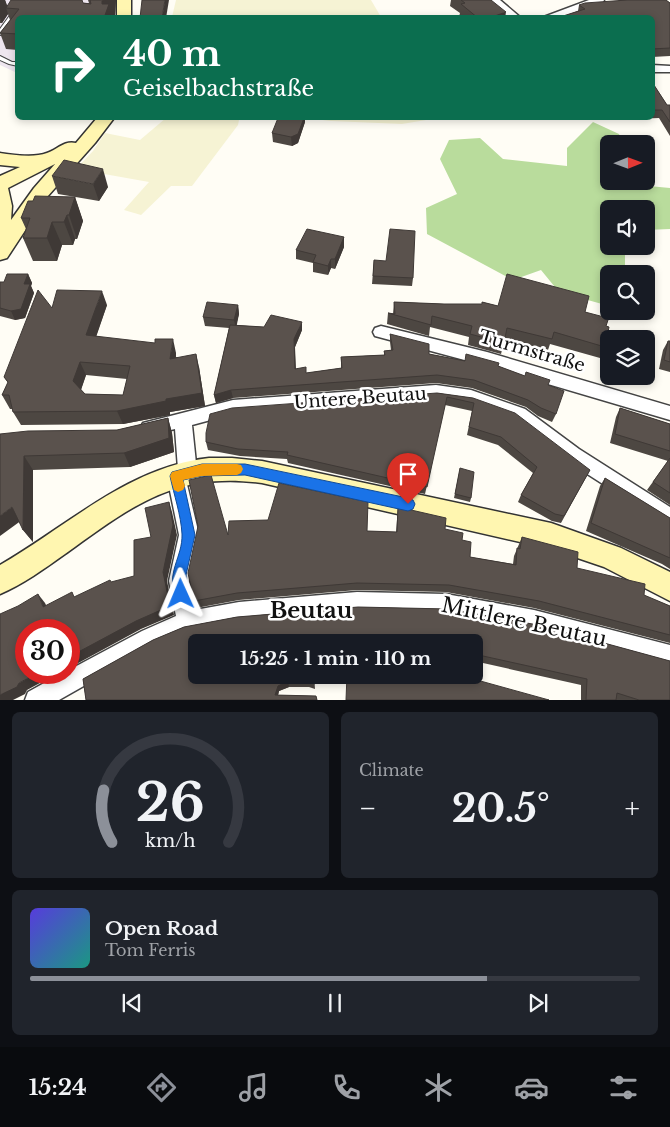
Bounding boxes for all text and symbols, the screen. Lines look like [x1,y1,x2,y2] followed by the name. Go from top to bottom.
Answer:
[123,32,221,75] text: 40 m
[40,35,105,100] icon: right
[123,75,314,102] text: Geiselbachstraße
[600,135,655,190] north arrow
[600,135,655,385] map controls
[600,200,655,255] button: sound
[600,265,655,320] button: search
[476,325,588,377] street label: Turmstraße
[600,330,655,385] button: layers
[293,382,427,414] street label: Untere Beutau
[387,453,429,504] pin
[394,460,422,488] icon: arrive
[154,567,206,619] position arrow
[439,592,609,652] street label: Mittlere Beutau
[270,597,353,624] district label: Beutau
[15,619,80,684] speed limit sign: 30
[240,647,431,670] text: 15:25 · 1 min · 110 m
[359,760,424,780] text: Climate
[136,771,205,835] text: 26
[452,785,550,832] text: 20.5°
[359,791,377,826] text: −
[625,791,640,826] text: +
[145,830,196,852] text: km/h
[105,917,218,940] text: Open Road
[105,940,196,960] text: Tom Ferris
[118,989,146,1017] icon: previous
[321,989,349,1017] icon: pause
[524,989,552,1017] icon: next
[144,1070,179,1105] icon: directions
[236,1070,271,1105] icon: music
[329,1070,364,1105] icon: phone
[421,1070,456,1105] icon: climate
[514,1070,549,1105] icon: car
[606,1070,641,1105] icon: filters
[29,1074,87,1101] text: 15:24

